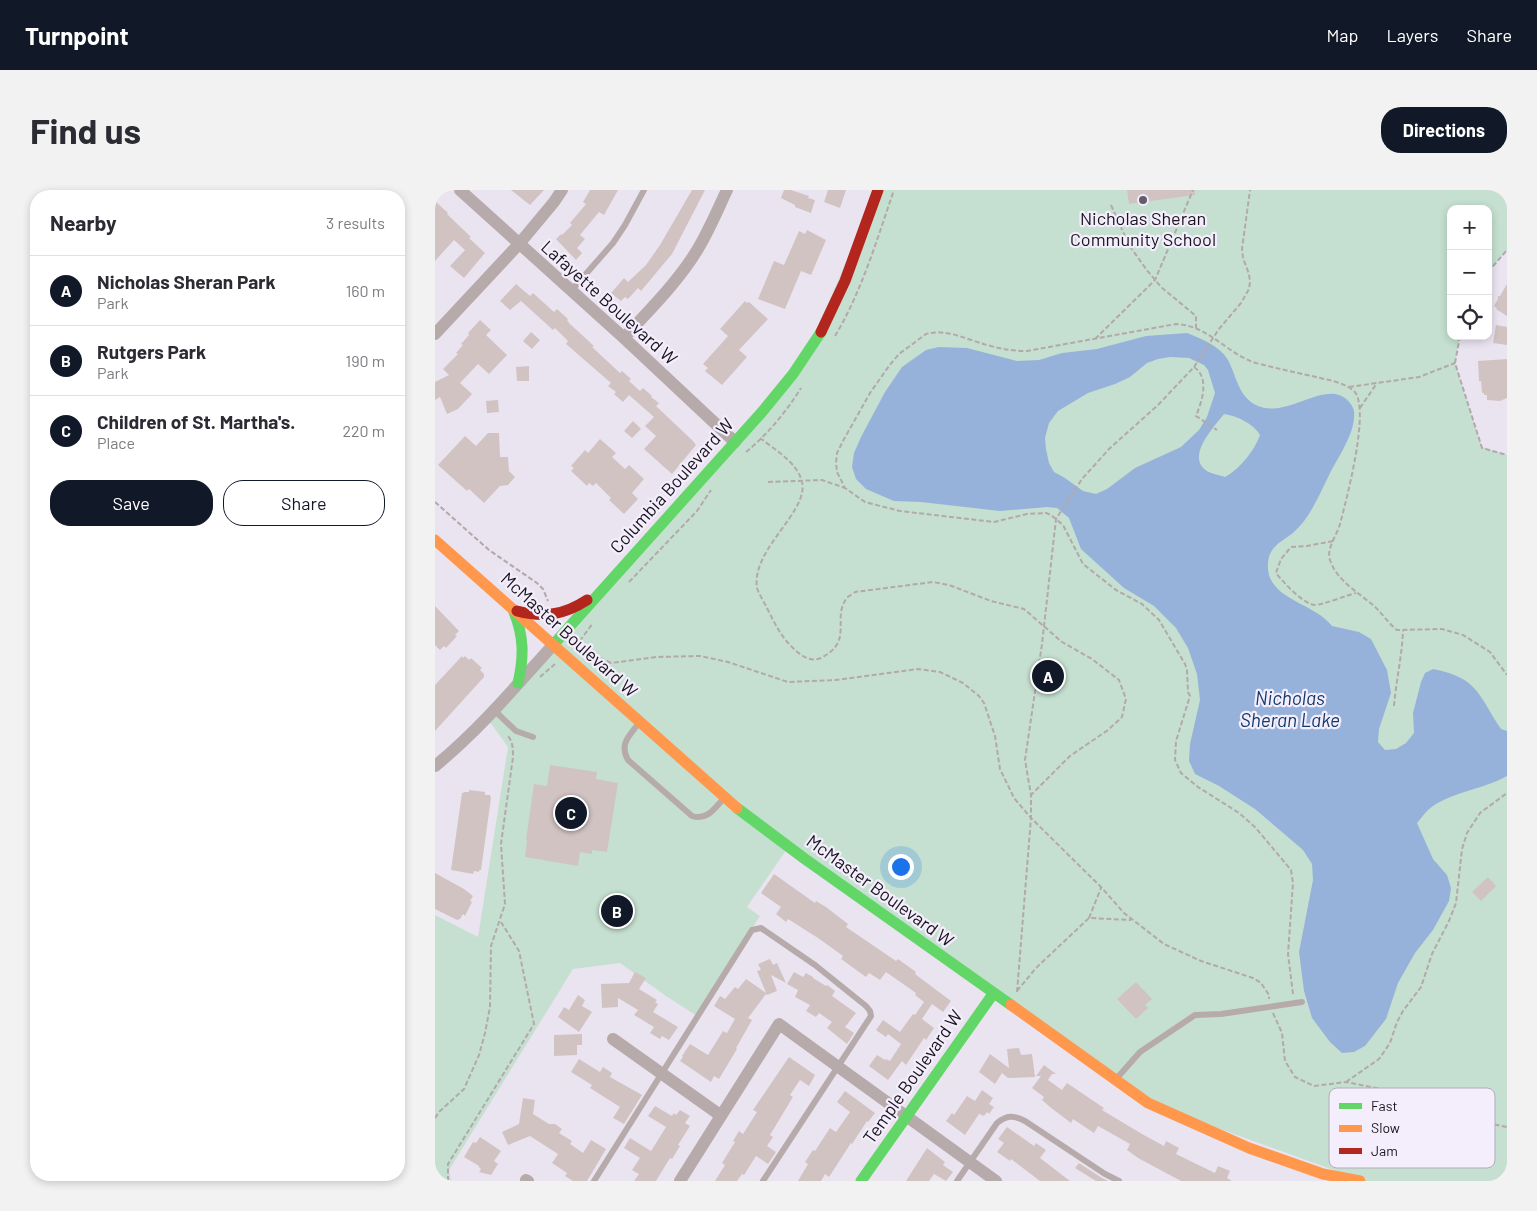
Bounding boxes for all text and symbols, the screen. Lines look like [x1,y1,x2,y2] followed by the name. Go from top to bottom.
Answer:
[25,21,129,50] text: Turnpoint
[1326,24,1358,46] text: Map
[1386,24,1439,46] text: Layers
[1467,24,1512,46] text: Share
[1381,107,1507,153] button: Directions
[30,109,141,151] text: Find us
[1137,194,1149,206] marker: Nicholas Sheran Community School
[1447,205,1492,340] map controls
[1447,205,1492,250] button: +
[1070,207,1216,250] place label: Nicholas Sheran Community School
[50,210,116,235] text: Nearby
[326,213,385,232] text: 3 results
[537,235,682,369] street label: Lafayette Boulevard W
[1447,250,1492,295] button: −
[97,270,276,293] text: Nicholas Sheran Park
[61,281,71,300] text: A
[346,281,385,300] text: 160 m
[97,293,128,312] text: Park
[1447,295,1492,340] button: locate
[97,340,206,363] text: Rutgers Park
[61,351,71,370] text: B
[346,351,385,370] text: 190 m
[97,363,128,382] text: Park
[97,410,295,433] text: Children of St. Martha's.
[605,413,738,557] street label: Columbia Boulevard W
[61,421,71,440] text: C
[342,421,385,440] text: 220 m
[97,433,135,452] text: Place
[50,480,213,526] button: Save
[223,480,385,526] button: Share
[497,567,643,702] street label: McMaster Boulevard W
[1032,657,1064,695] pin: A
[1240,686,1340,731] water label: Nicholas Sheran Lake
[555,794,587,832] pin: C
[803,829,959,951] street label: McMaster Boulevard W
[888,854,914,880] your location
[601,892,633,930] pin: B
[858,1005,967,1148] street label: Temple Boulevard W
[1329,1088,1495,1168] legend
[1371,1097,1397,1114] text: Fast
[1371,1119,1400,1136] text: Slow
[1371,1142,1398,1159] text: Jam

